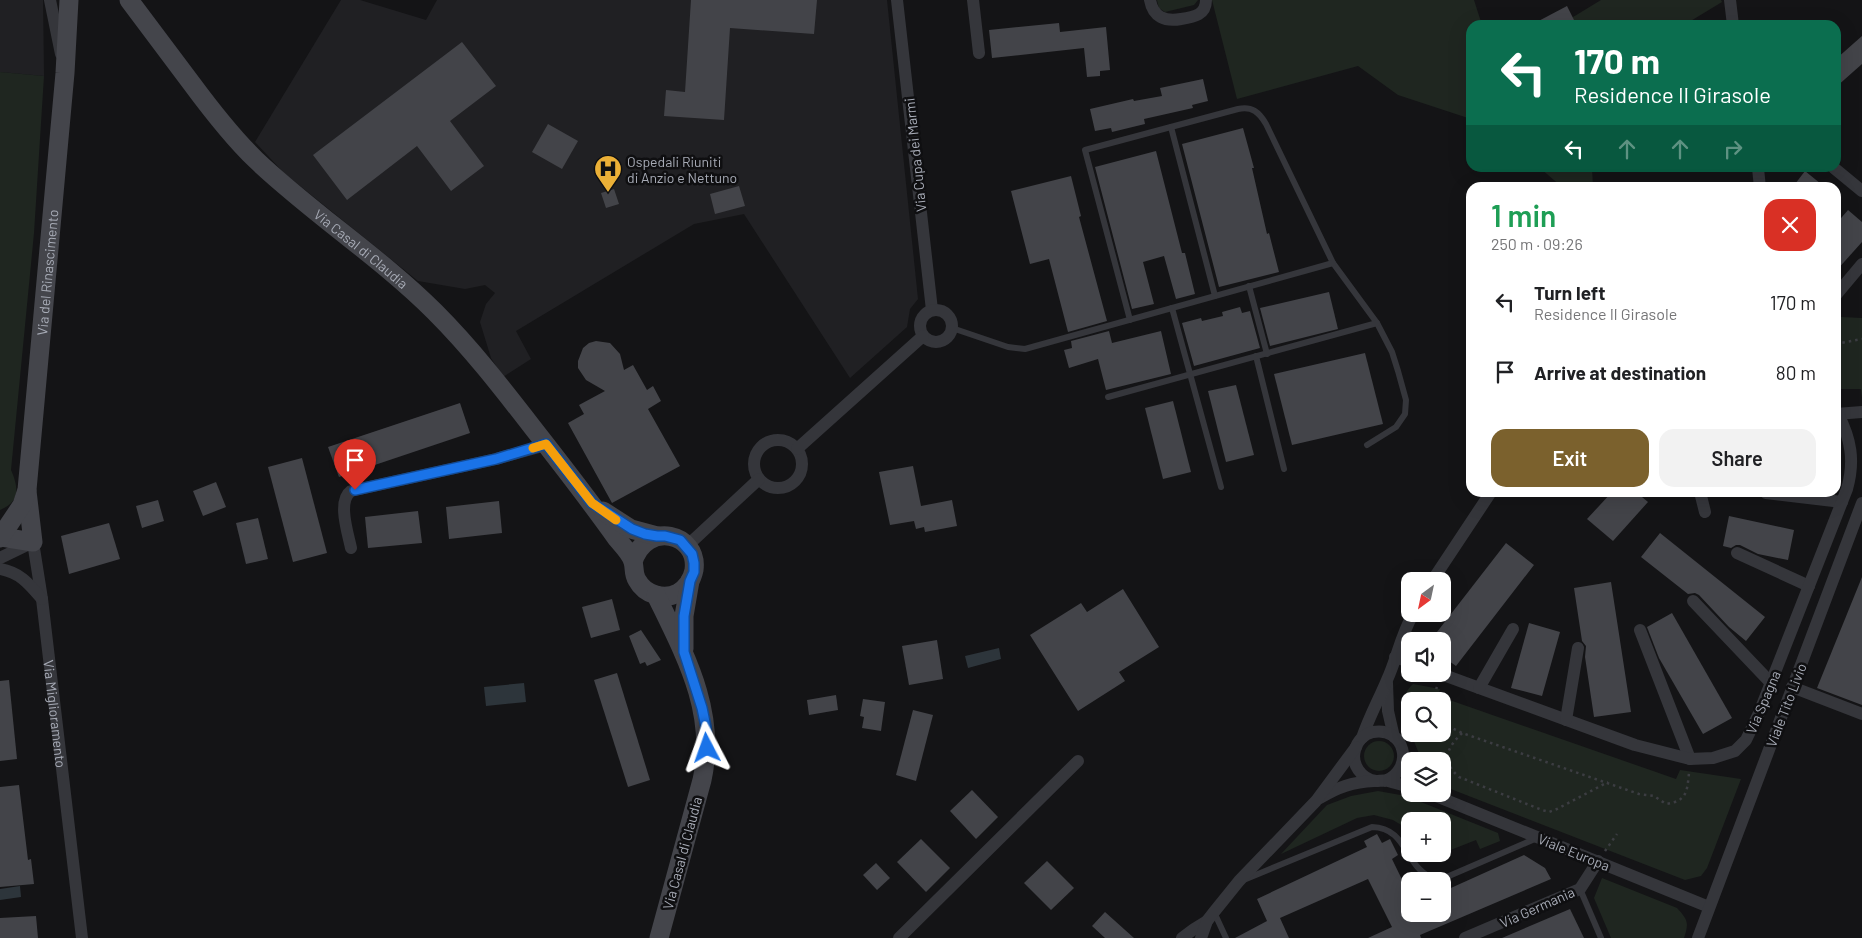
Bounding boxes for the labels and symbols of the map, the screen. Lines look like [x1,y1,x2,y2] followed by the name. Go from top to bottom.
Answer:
[901,97,929,213] street label: Via Cupa dei Marmi
[627,153,737,186] place label: Ospedali Riuniti di Anzio e Nettuno
[593,154,623,193] hospital icon: Ospedali Riuniti di Anzio e Nettuno
[311,205,412,292] street label: Via Casal di Claudia
[33,209,61,336] street label: Via del Rinascimento
[334,439,376,490] pin
[1401,572,1451,622] north arrow
[41,659,70,769] street label: Via Miglioramento
[1762,661,1810,749] street label: Viale Tito Livio
[1742,668,1784,736] street label: Via Spagna
[680,721,732,773] position arrow
[659,795,705,911] street label: Via Casal di Claudia
[1536,830,1612,874] street label: Viale Europa
[1497,883,1577,931] street label: Via Germania

